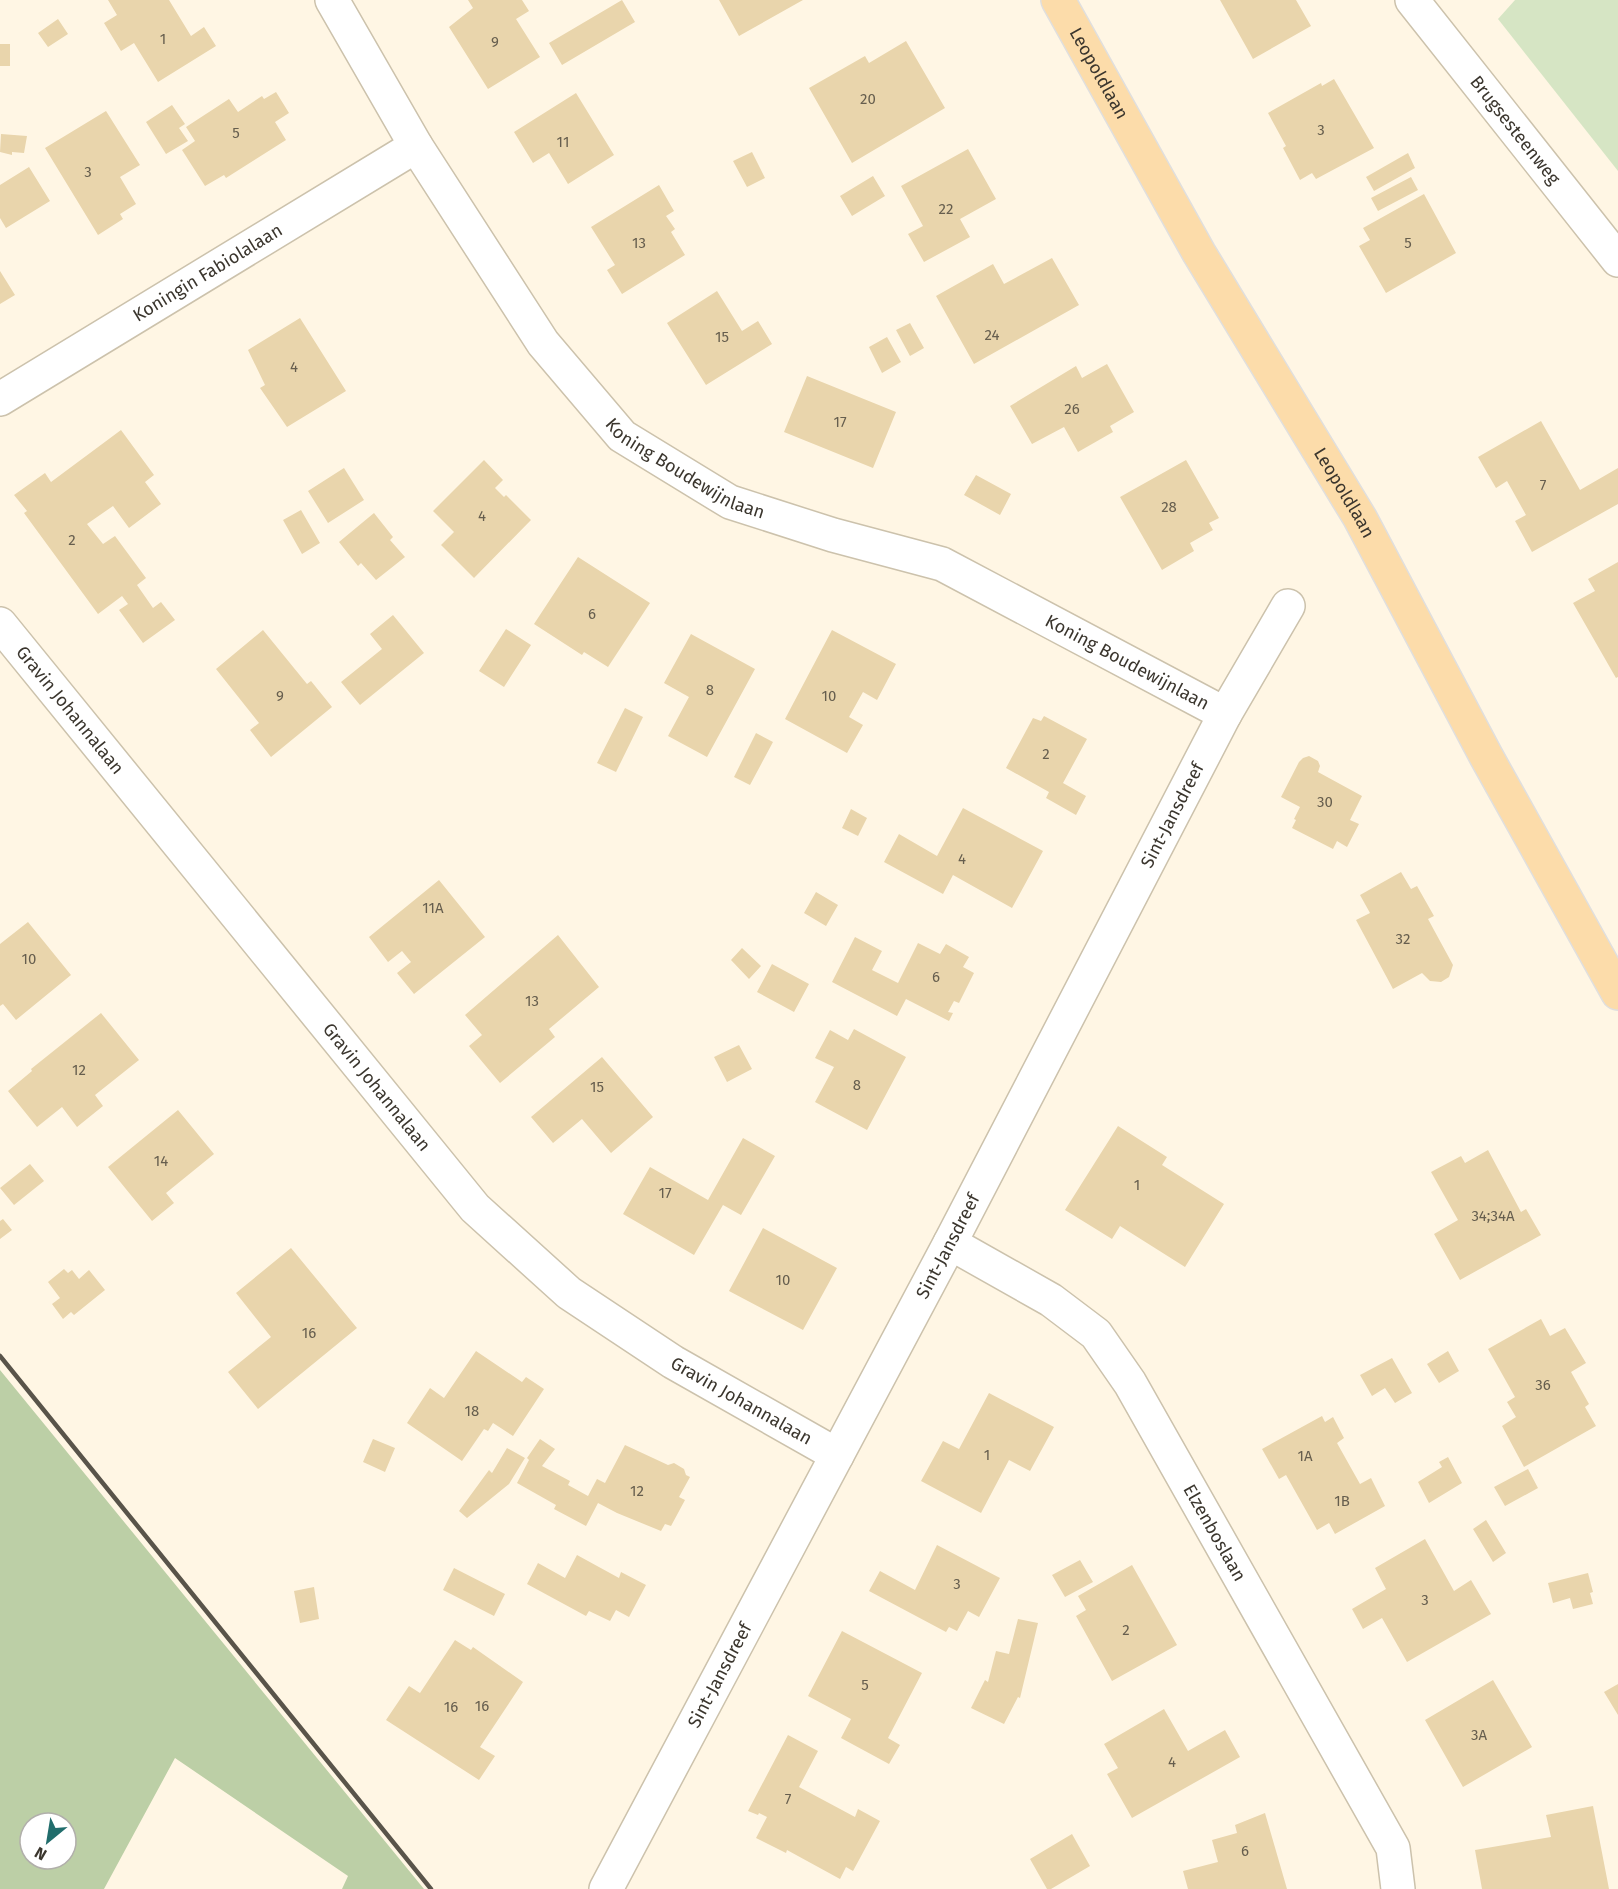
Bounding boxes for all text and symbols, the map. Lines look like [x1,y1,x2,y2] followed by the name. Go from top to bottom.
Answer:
[1065,24,1133,123] street label: Leopoldlaan
[160,30,166,48] house number: 1
[491,33,499,51] house number: 9
[1465,71,1565,189] street label: Brugsesteenweg
[860,90,876,108] house number: 20
[1317,121,1325,139] house number: 3
[232,124,240,142] house number: 5
[557,133,569,151] house number: 11
[84,163,92,181] house number: 3
[939,200,953,218] house number: 22
[129,219,286,327] street label: Koningin Fabiolalaan
[632,234,646,252] house number: 13
[1404,234,1412,252] house number: 5
[984,326,1000,344] house number: 24
[715,328,729,346] house number: 15
[290,358,298,376] house number: 4
[1064,400,1080,418] house number: 26
[833,413,847,431] house number: 17
[601,414,768,523] street label: Koning Boudewijnlaan
[1309,444,1380,542] street label: Leopoldlaan
[1540,476,1547,494] house number: 7
[1161,498,1177,516] house number: 28
[478,507,486,525] house number: 4
[68,531,76,549] house number: 2
[588,605,596,623] house number: 6
[1041,610,1213,715] street label: Koning Boudewijnlaan
[11,642,129,779] street label: Gravin Johannalaan
[706,681,714,699] house number: 8
[276,687,284,705] house number: 9
[822,687,836,705] house number: 10
[1042,745,1050,763] house number: 2
[1136,757,1210,872] street label: Sint-Jansdreef
[1317,793,1333,811] house number: 30
[958,850,966,868] house number: 4
[422,899,444,917] house number: 11A
[1396,930,1410,948] house number: 32
[22,950,36,968] house number: 10
[932,968,940,986] house number: 6
[525,992,539,1010] house number: 13
[318,1019,435,1156] street label: Gravin Johannalaan
[72,1061,86,1079] house number: 12
[853,1076,861,1094] house number: 8
[590,1078,604,1096] house number: 15
[154,1152,168,1170] house number: 14
[1134,1176,1140,1194] house number: 1
[658,1184,672,1202] house number: 17
[911,1188,985,1303] street label: Sint-Jansdreef
[1471,1207,1515,1225] house number: 34;34A
[776,1271,790,1289] house number: 10
[302,1324,316,1342] house number: 16
[667,1352,816,1450] street label: Gravin Johannalaan
[1535,1376,1551,1394] house number: 36
[465,1402,479,1420] house number: 18
[984,1446,990,1464] house number: 1
[1297,1447,1313,1465] house number: 1A
[1179,1480,1251,1585] street label: Elzenboslaan
[630,1482,644,1500] house number: 12
[1334,1492,1350,1510] house number: 1B
[953,1575,961,1593] house number: 3
[1421,1591,1429,1609] house number: 3
[683,1618,758,1732] street label: Sint-Jansdreef
[1122,1621,1130,1639] house number: 2
[861,1676,869,1694] house number: 5
[475,1697,489,1715] house number: 16
[444,1698,458,1716] house number: 16
[1471,1726,1487,1744] house number: 3A
[1168,1753,1176,1771] house number: 4
[785,1790,792,1808] house number: 7
[18,1811,78,1871] north arrow
[1241,1842,1249,1860] house number: 6
[31,1843,50,1864] text: N

